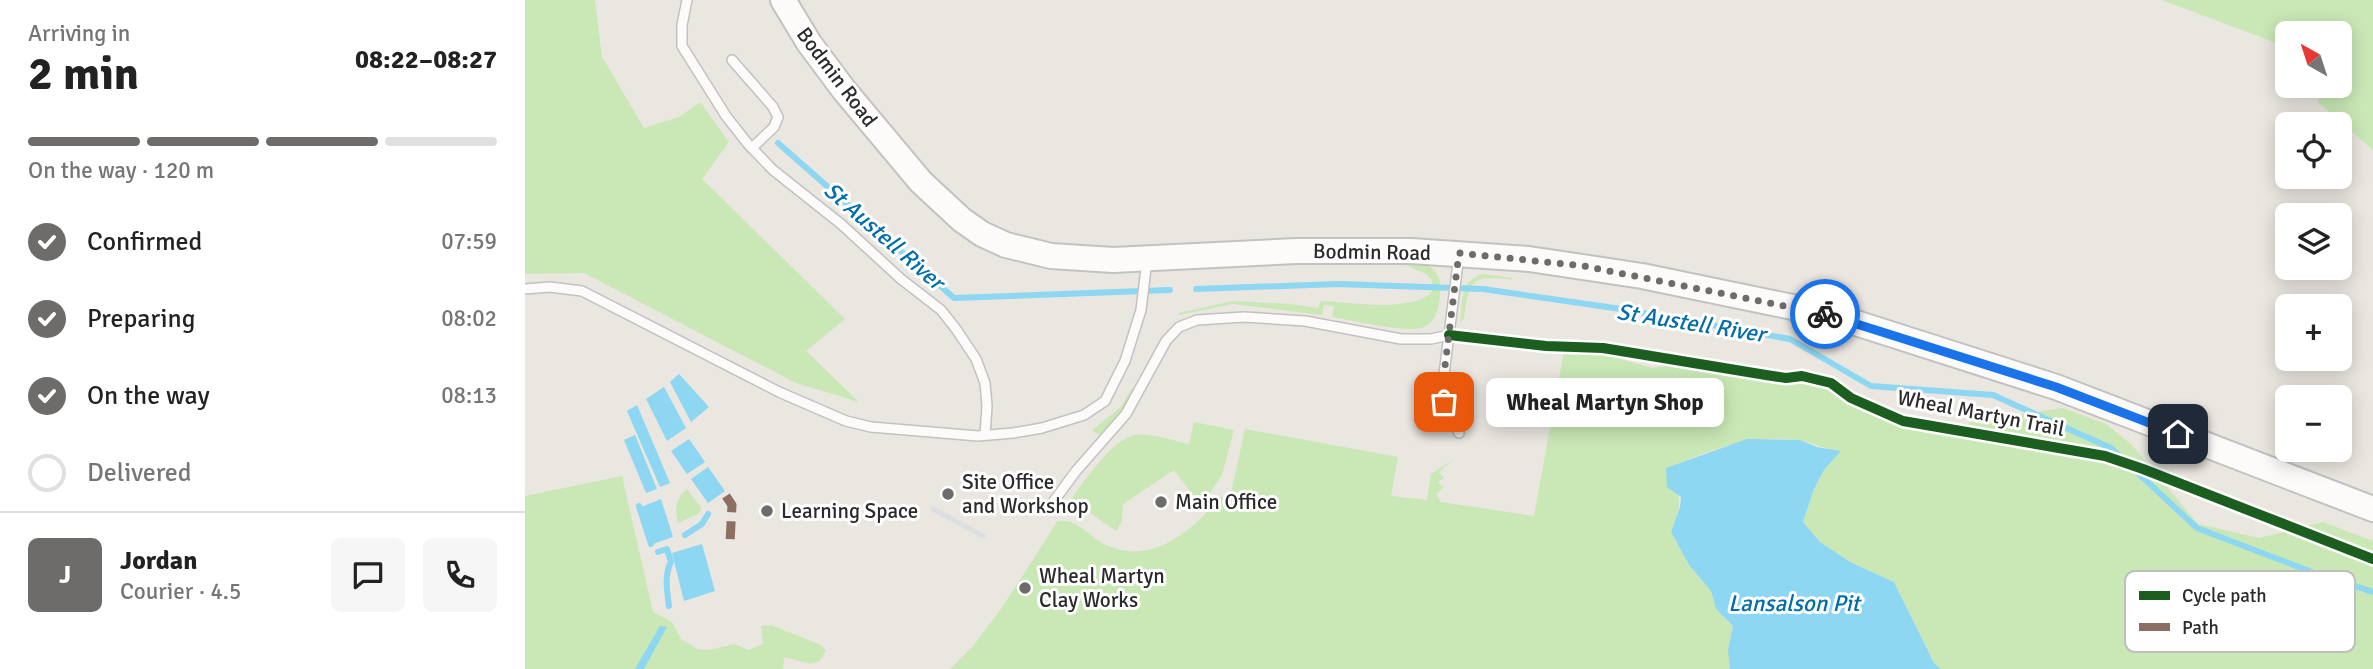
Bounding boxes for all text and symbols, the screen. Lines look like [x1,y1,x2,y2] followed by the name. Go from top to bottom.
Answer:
[28,19,130,48] text: Arriving in
[2275,21,2352,98] north arrow
[2275,21,2352,462] map controls
[791,22,883,132] street label: Bodmin Road
[355,44,497,76] text: 08:22–08:27
[28,46,139,102] text: 2 min
[2275,112,2352,189] button: locate
[28,156,214,185] text: On the way · 120 m
[818,176,953,298] water label: St Austell River
[2275,203,2352,280] button: layers
[28,223,66,261] icon: check
[87,226,202,258] text: Confirmed
[441,227,497,256] text: 07:59
[1313,238,1431,266] street label: Bodmin Road
[1790,279,1860,349] courier
[2275,294,2352,371] button: +
[1806,295,1844,333] icon: bike
[1615,297,1771,350] water label: St Austell River
[28,300,66,338] icon: check
[87,303,195,335] text: Preparing
[441,304,497,333] text: 08:02
[1414,372,1474,432] pin
[28,377,66,415] icon: check
[1486,378,1724,426] callout: Wheal Martyn Shop
[87,380,210,412] text: On the way
[441,381,497,410] text: 08:13
[1425,383,1463,421] icon: bag
[1895,384,2067,442] street label: Wheal Martyn Trail
[2275,385,2352,462] button: −
[1506,388,1704,417] text: Wheal Martyn Shop
[2148,404,2208,464] pin
[2159,415,2197,453] icon: home
[87,457,192,489] text: Delivered
[962,469,1089,519] place label: Site Office and Workshop
[940,486,956,502] marker: Site Office and Workshop
[1175,489,1277,515] place label: Main Office
[1153,494,1169,510] marker: Main Office
[781,498,918,524] place label: Learning Space
[759,503,775,519] marker: Learning Space
[331,538,405,612] button: chat
[423,538,497,612] button: phone
[120,545,197,577] text: Jordan
[59,559,71,591] text: J
[1039,563,1165,613] place label: Wheal Martyn Clay Works
[2125,571,2355,652] legend
[120,577,241,606] text: Courier · 4.5
[1017,580,1033,596] marker: Wheal Martyn Clay Works
[2182,584,2267,608] text: Cycle path
[1728,589,1863,618] water label: Lansalson Pit
[2182,616,2219,640] text: Path

